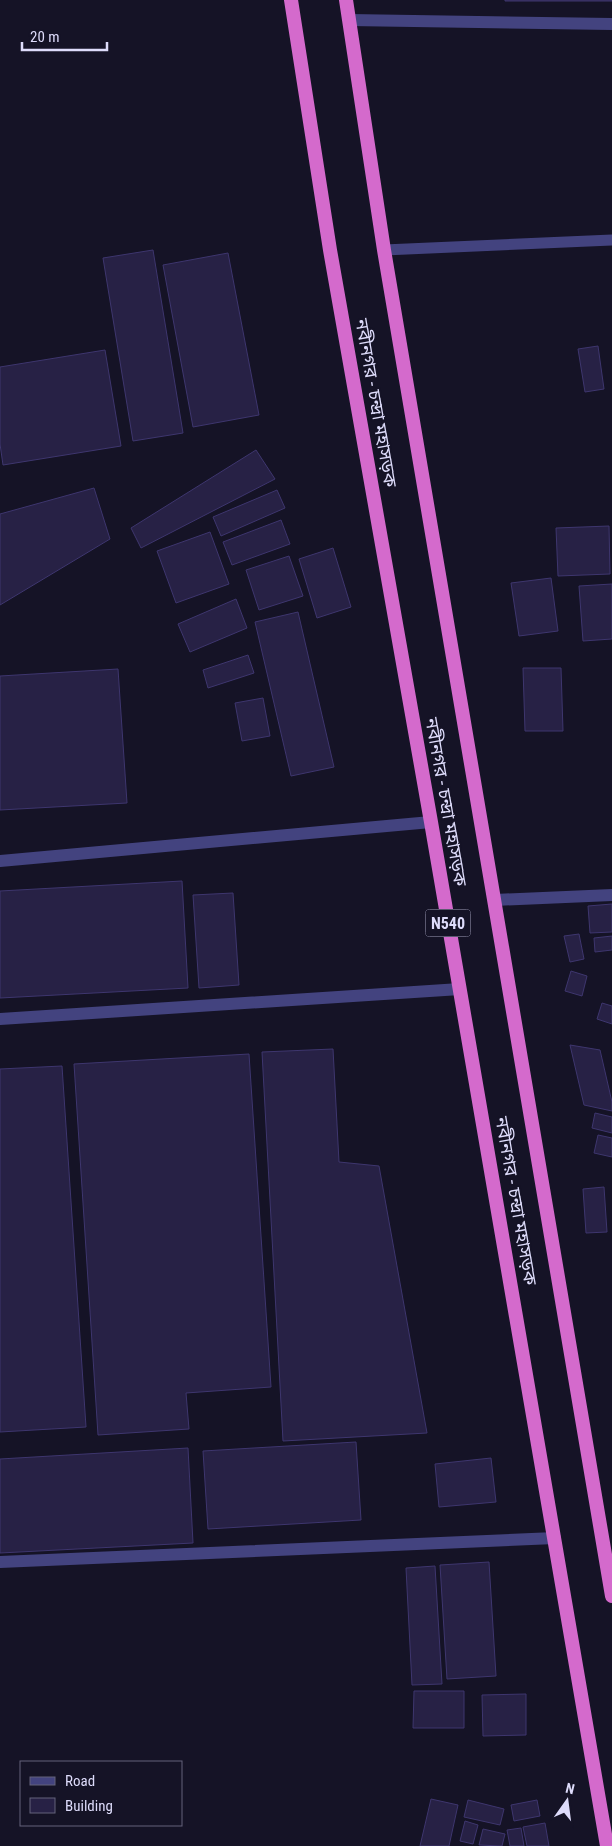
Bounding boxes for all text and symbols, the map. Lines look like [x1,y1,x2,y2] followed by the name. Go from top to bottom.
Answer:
[22,20,108,52] scale bar
[30,28,60,46] text: 20 m
[351,316,402,489] street label: নবীনগর - চন্দ্রা মহাসড়ক
[421,715,472,888] street label: নবীনগর - চন্দ্রা মহাসড়ক
[426,910,470,936] road number: N540
[491,1114,542,1287] street label: নবীনগর - চন্দ্রা মহাসড়ক
[20,1761,182,1826] legend
[65,1772,95,1790] text: Road
[542,1776,592,1826] north arrow
[564,1780,576,1797] text: N
[65,1797,113,1815] text: Building

